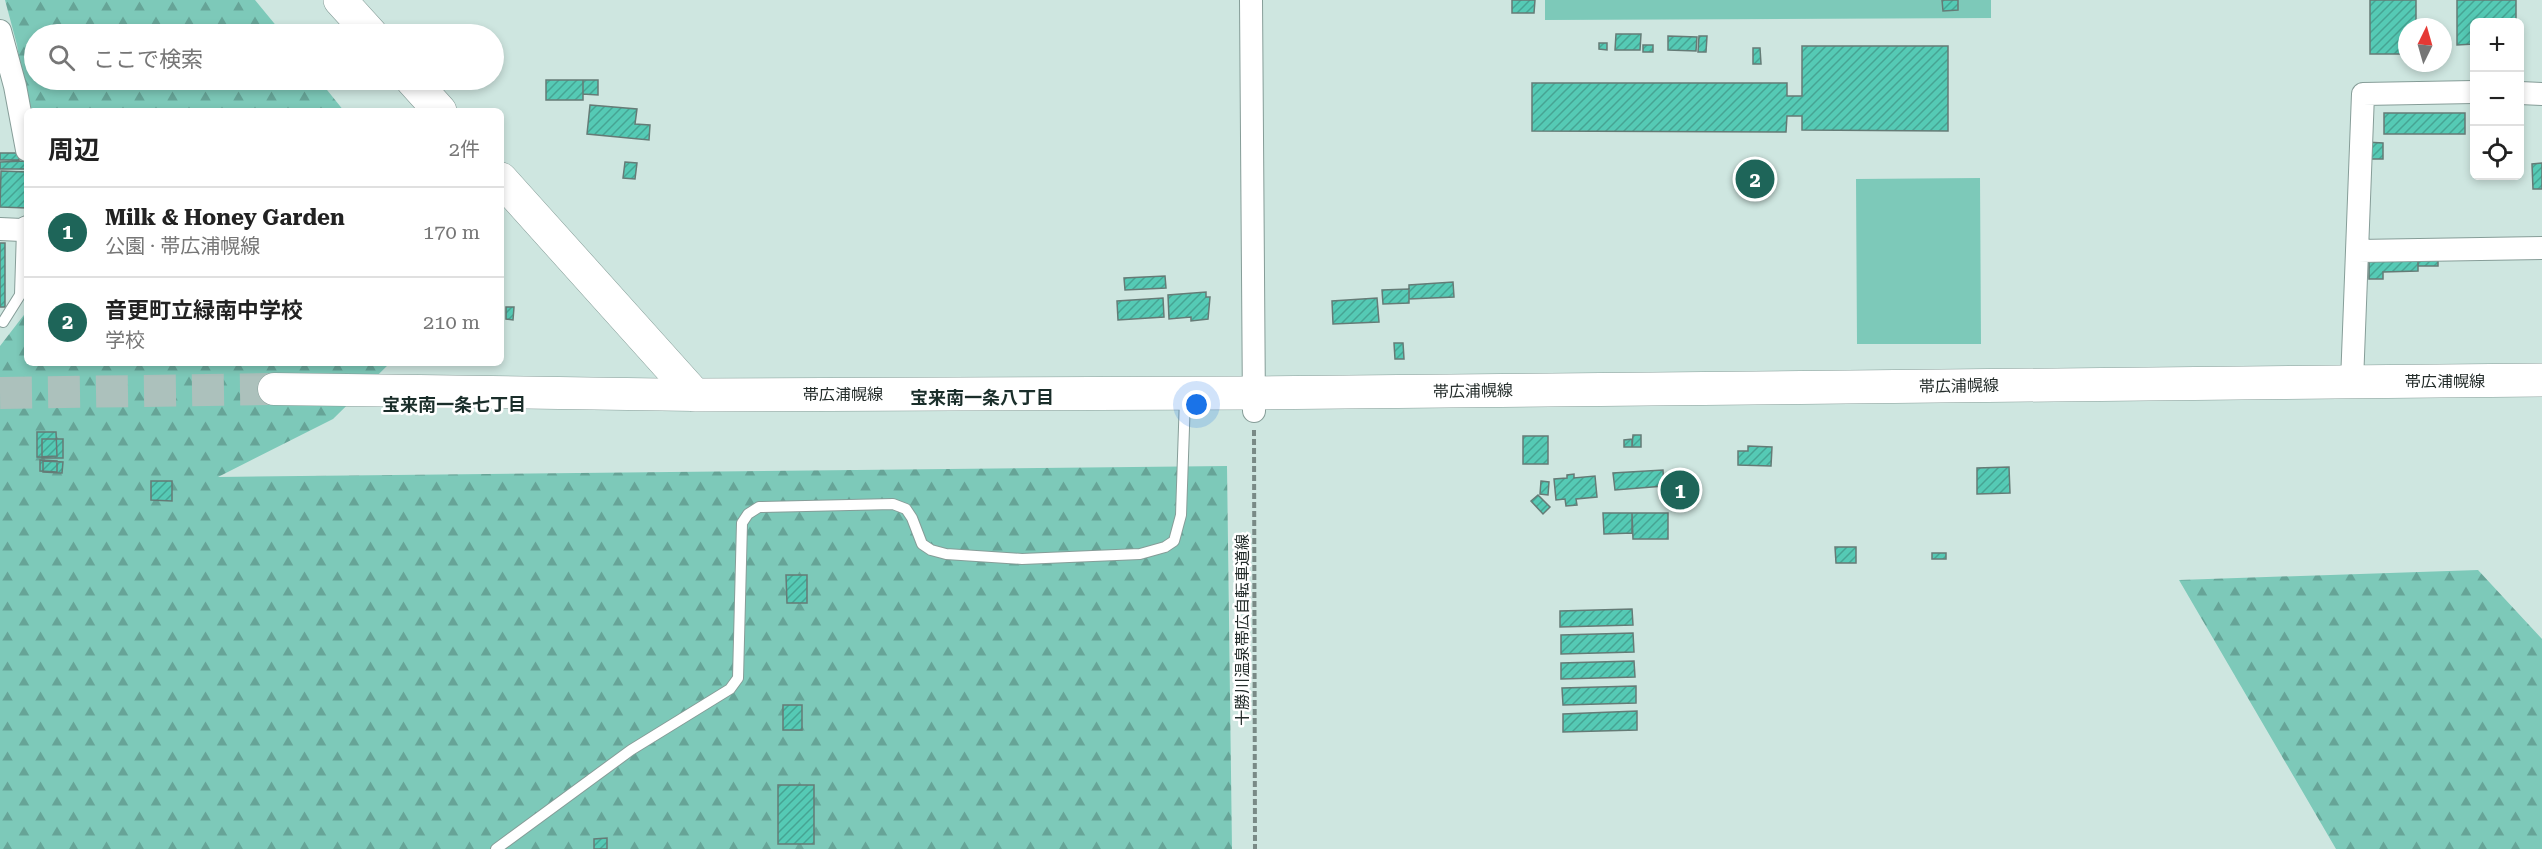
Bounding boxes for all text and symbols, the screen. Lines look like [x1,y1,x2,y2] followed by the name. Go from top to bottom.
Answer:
[2398,18,2452,72] north arrow
[2470,18,2524,180] map controls
[2470,18,2524,72] button: +
[24,24,504,90] search box
[45,41,78,74] icon: search
[93,47,203,72] text: ここで検索
[2470,72,2524,126] button: −
[2470,126,2524,180] button: locate
[48,135,100,165] text: 周辺
[449,137,480,161] text: 2件
[1736,156,1774,201] pin: 2
[105,205,345,230] text: Milk & Honey Garden
[62,220,73,244] text: 1
[423,220,480,244] text: 170 m
[105,234,260,258] text: 公園 · 帯広浦幌線
[105,298,303,323] text: 音更町立緑南中学校
[62,310,73,334] text: 2
[423,310,480,334] text: 210 m
[105,328,145,352] text: 学校
[2405,372,2485,391] street label: 帯広浦幌線
[1919,376,1999,396] street label: 帯広浦幌線
[1433,381,1513,401] street label: 帯広浦幌線
[803,385,883,404] street label: 帯広浦幌線
[910,387,1054,408] district label: 宝来南一条八丁目
[1182,390,1211,419] your location
[382,394,526,415] district label: 宝来南一条七丁目
[1660,468,1700,512] pin: 1
[1233,534,1252,726] street label: 十勝川温泉帯広自転車道線

